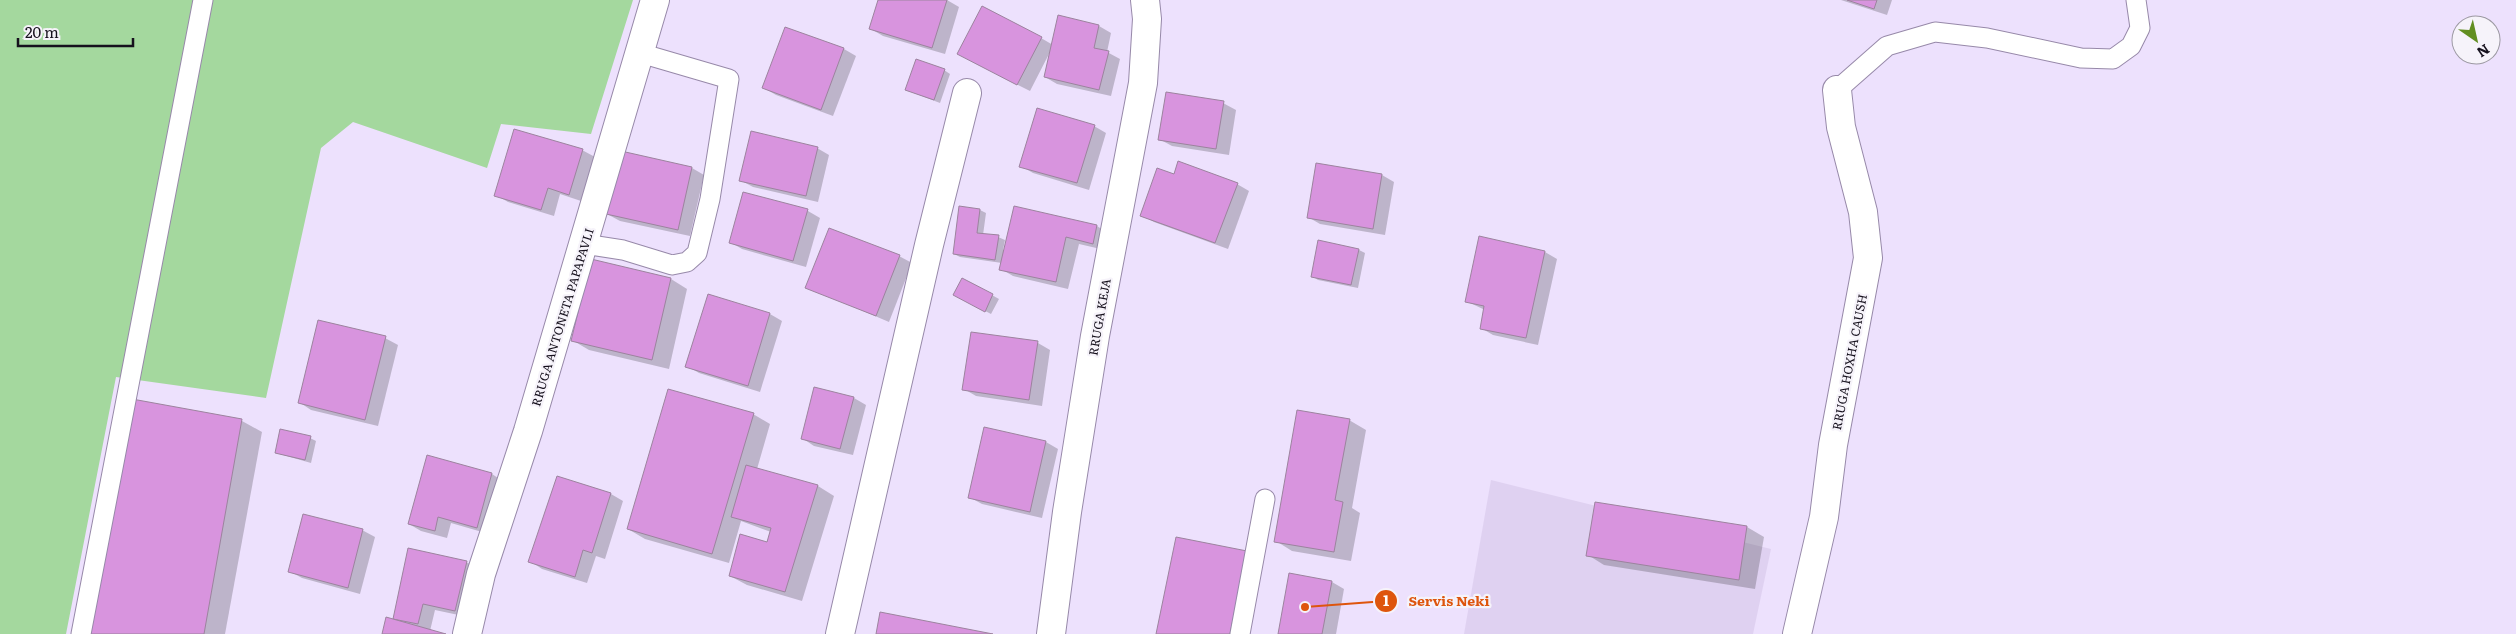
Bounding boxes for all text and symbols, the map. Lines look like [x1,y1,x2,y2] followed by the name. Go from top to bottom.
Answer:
[18,15,132,47] scale bar
[2451,15,2501,65] north arrow
[25,20,59,43] text: 20 m
[2473,40,2494,63] text: N
[526,226,598,408] street label: RRUGA ANTONETA PAPAPAVLI
[1083,277,1115,357] street label: RRUGA KEJA
[1827,292,1871,432] street label: RRUGA HOXHA CAUSH
[1373,586,1500,615] callout: Servis Neki
[1383,588,1389,611] text: 1
[1408,590,1490,610] text: Servis Neki

